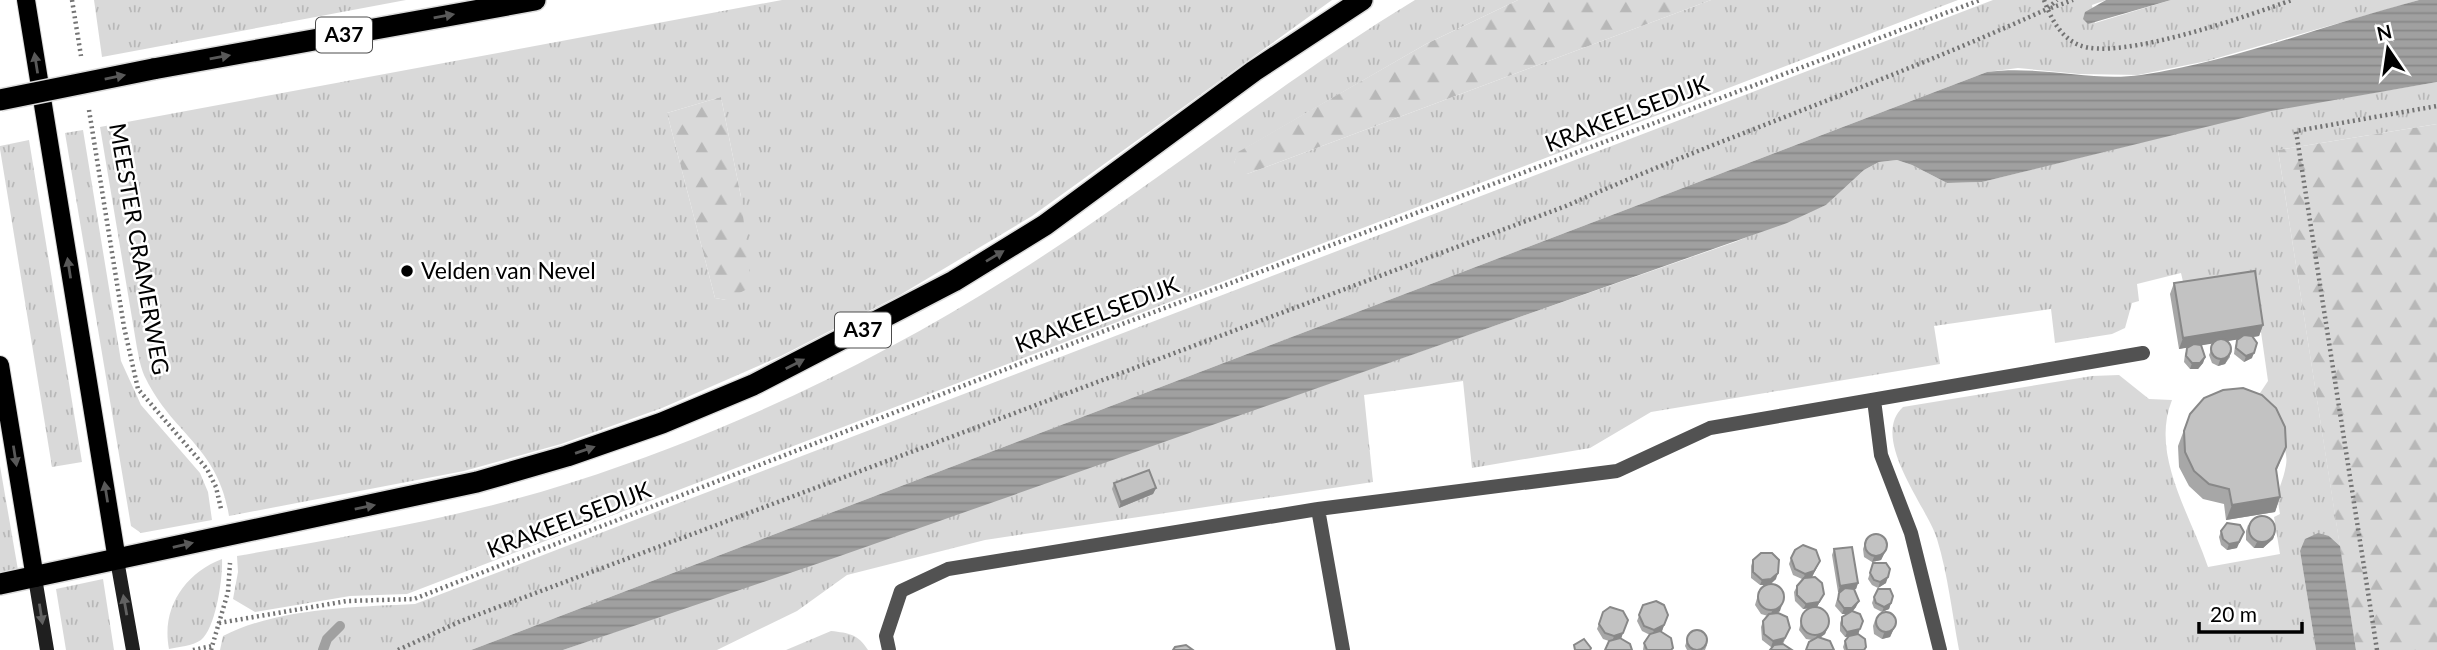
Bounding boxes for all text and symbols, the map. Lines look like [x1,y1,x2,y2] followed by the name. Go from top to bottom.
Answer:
[433,11,455,22] one-way arrow
[2353,14,2423,84] north arrow
[316,18,372,52] road number: A37
[2374,19,2394,45] text: N
[209,51,231,62] one-way arrow
[30,52,41,74] one-way arrow
[1541,69,1713,157] street label: KRAKEELSEDIJK
[104,71,126,82] one-way arrow
[104,121,176,377] street label: MEESTER CRAMERWEG
[985,249,1004,262] one-way arrow
[421,256,596,284] place label: Velden van Nevel
[63,257,74,279] one-way arrow
[399,263,415,279] marker: Velden van Nevel
[1011,270,1183,358] street label: KRAKEELSEDIJK
[835,312,891,348] road number: A37
[785,359,805,370] one-way arrow
[574,444,595,455] one-way arrow
[10,446,21,468] one-way arrow
[483,475,655,563] street label: KRAKEELSEDIJK
[100,481,111,503] one-way arrow
[354,502,376,513] one-way arrow
[172,539,194,550] one-way arrow
[2199,590,2302,634] scale bar
[119,594,130,616] one-way arrow
[2210,601,2257,626] text: 20 m
[36,603,47,625] one-way arrow

